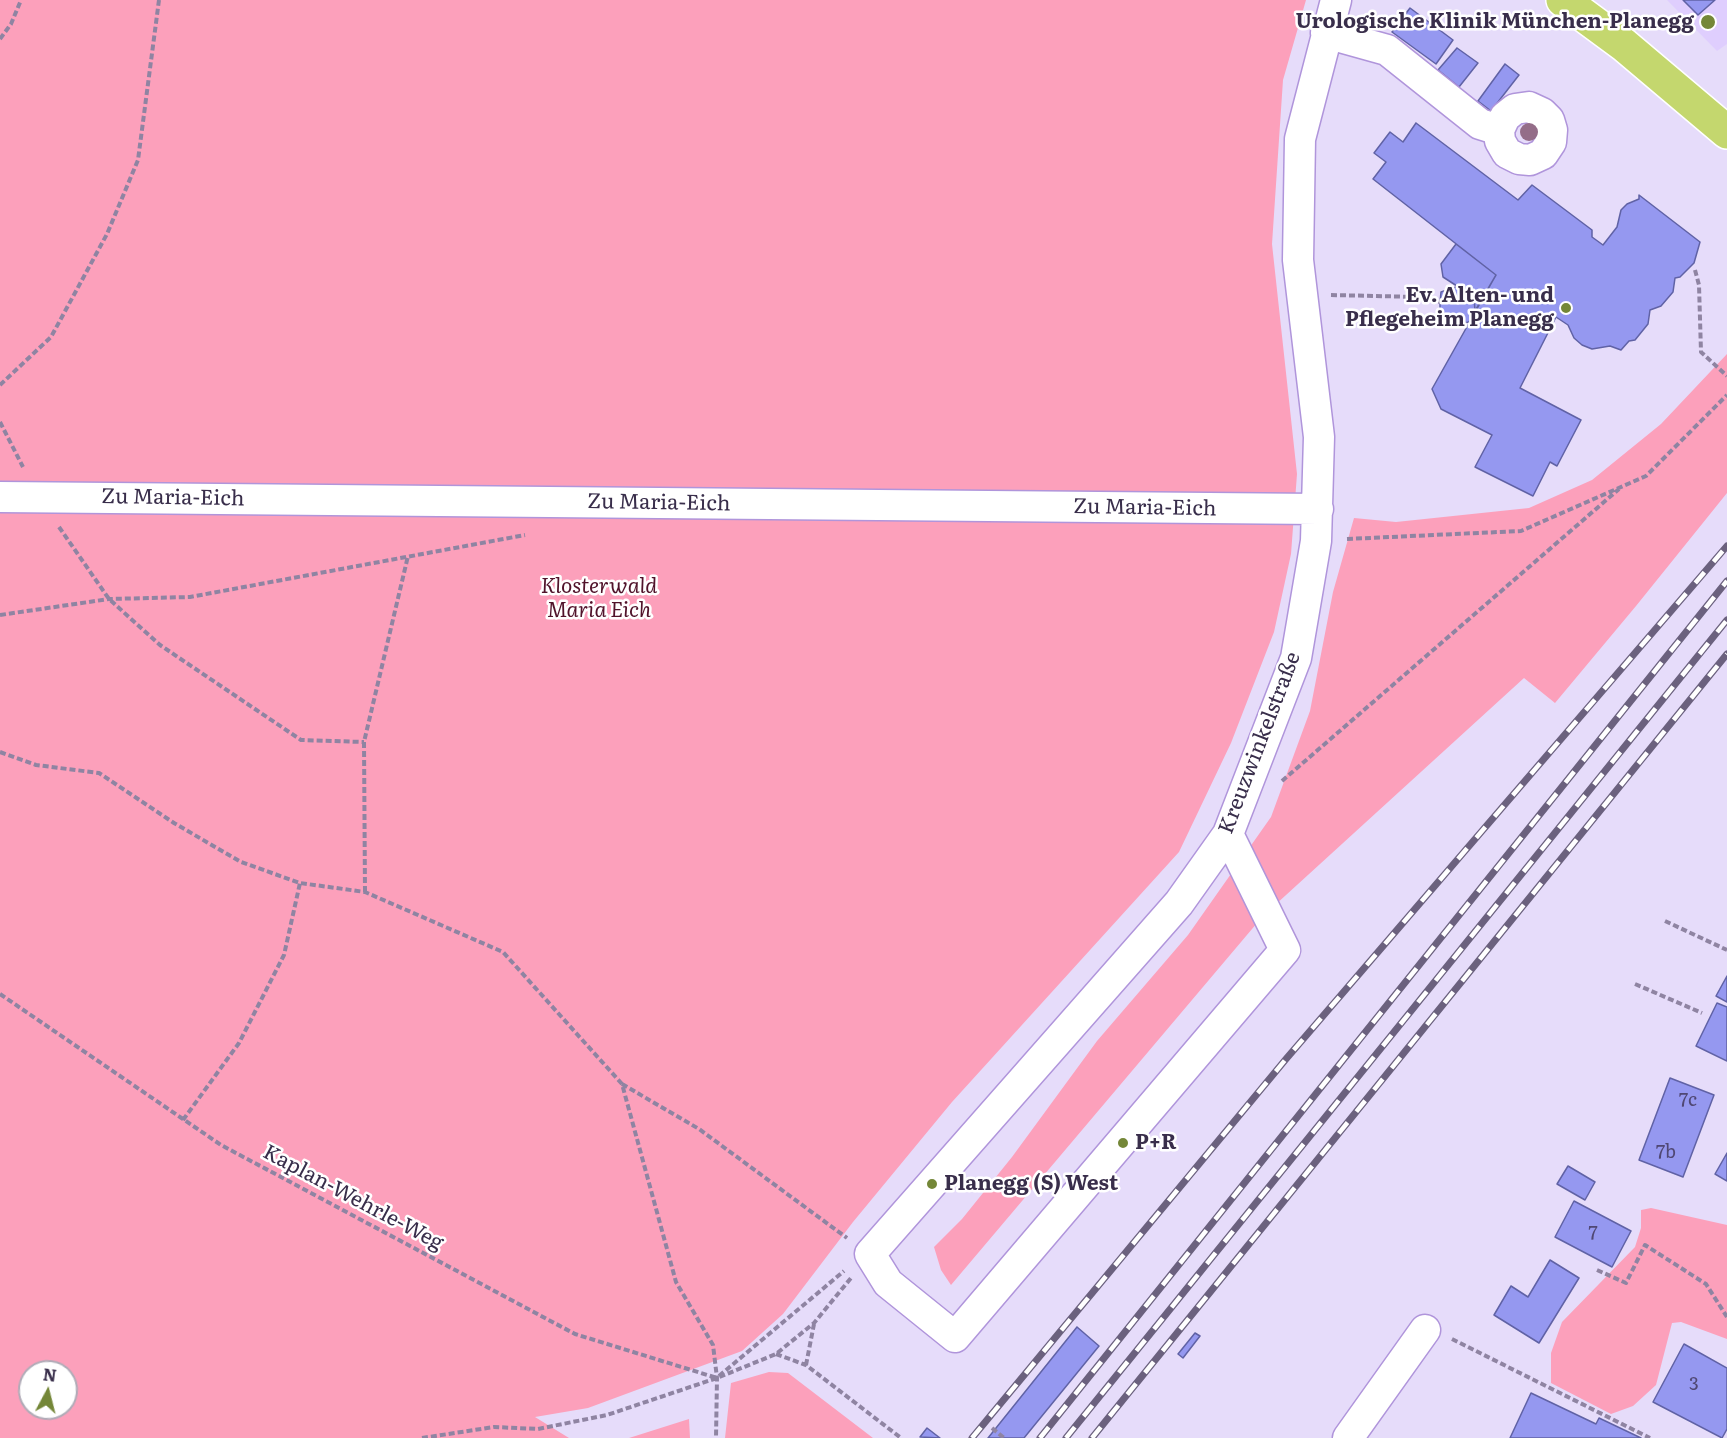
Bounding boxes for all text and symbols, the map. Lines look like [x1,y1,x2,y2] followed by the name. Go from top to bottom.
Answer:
[1295,9,1694,35] place label: Urologische Klinik München-Planegg
[1699,13,1717,31] marker: Urologische Klinik München-Planegg
[1345,283,1554,333] place label: Ev. Alten- und Pflegeheim Planegg
[1559,301,1573,315] marker: Ev. Alten- und Pflegeheim Planegg
[101,484,245,512] street label: Zu Maria-Eich
[587,489,731,517] street label: Zu Maria-Eich
[1073,494,1217,522] street label: Zu Maria-Eich
[541,574,657,624] park label: Klosterwald Maria Eich
[1214,649,1306,837] street label: Kreuzwinkelstraße
[1679,1090,1697,1112] house number: 7c
[1135,1130,1177,1156] place label: P+R
[1116,1136,1130,1150] marker: P+R
[258,1140,448,1256] street label: Kaplan-Wehrle-Weg
[1656,1142,1676,1164] house number: 7b
[944,1171,1118,1197] place label: Planegg (S) West
[925,1177,939,1191] marker: Planegg (S) West
[1588,1223,1598,1245] house number: 7
[18,1360,78,1420] north arrow
[42,1361,58,1387] text: N
[1689,1374,1699,1396] house number: 3

